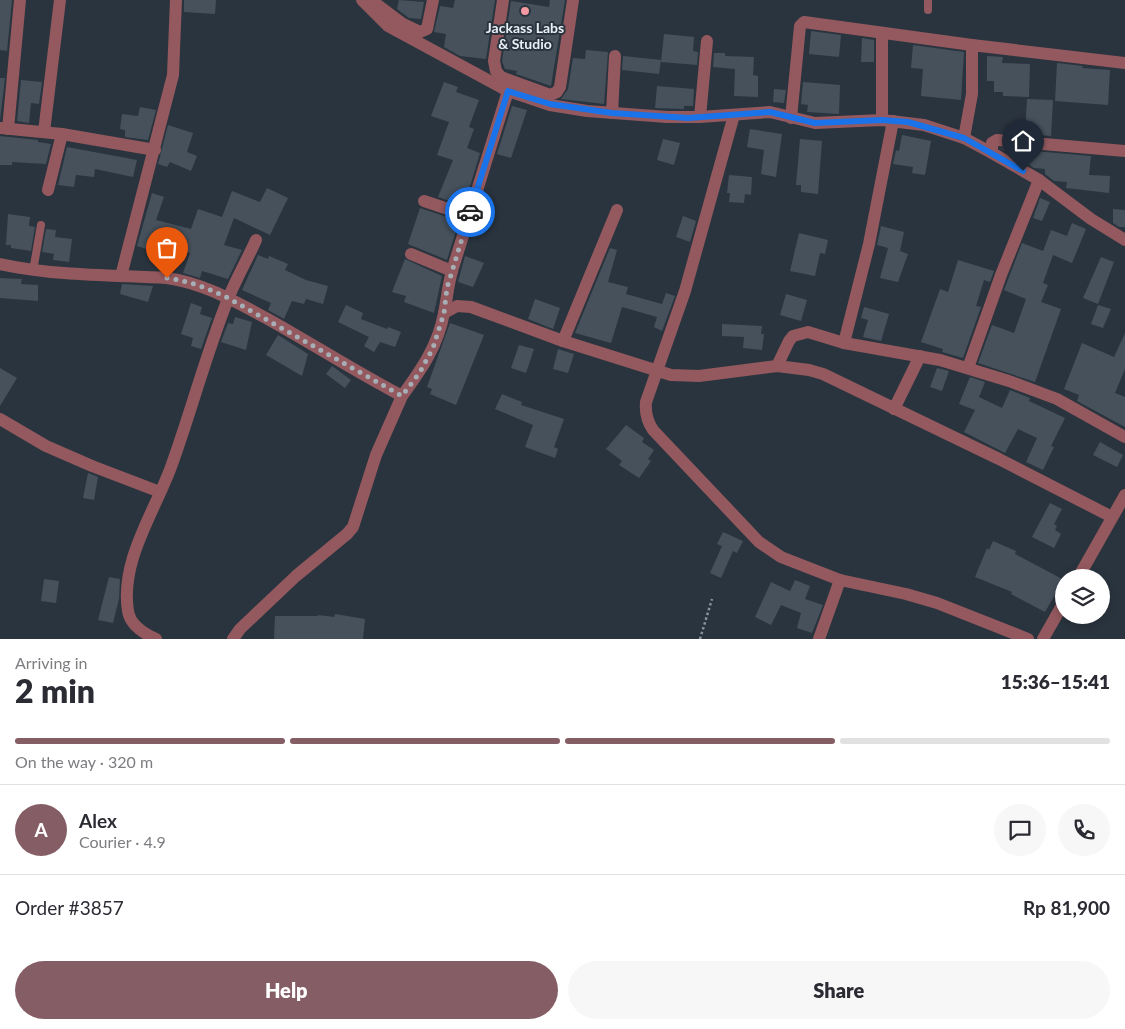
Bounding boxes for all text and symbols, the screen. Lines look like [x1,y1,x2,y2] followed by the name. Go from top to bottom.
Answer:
[519,5,531,17] marker: Jackass Labs & Studio
[486,19,564,52] place label: Jackass Labs & Studio
[1002,120,1044,171] pin
[1009,127,1037,155] icon: home
[445,187,495,237] courier
[456,198,484,226] icon: car
[146,227,188,278] pin
[153,234,181,262] icon: bag
[1055,569,1110,624] map controls
[1055,569,1110,624] button: layers
[15,653,88,672] text: Arriving in
[1001,670,1110,693] text: 15:36–15:41
[15,671,95,710] text: 2 min
[15,752,153,771] text: On the way · 320 m
[994,804,1046,856] button: chat
[1058,804,1110,856] button: phone
[79,809,117,832] text: Alex
[34,818,48,841] text: A
[79,832,166,851] text: Courier · 4.9
[15,896,124,919] text: Order #3857
[1023,896,1110,919] text: Rp 81,900
[15,961,558,1019] button: Help
[568,961,1110,1019] button: Share

